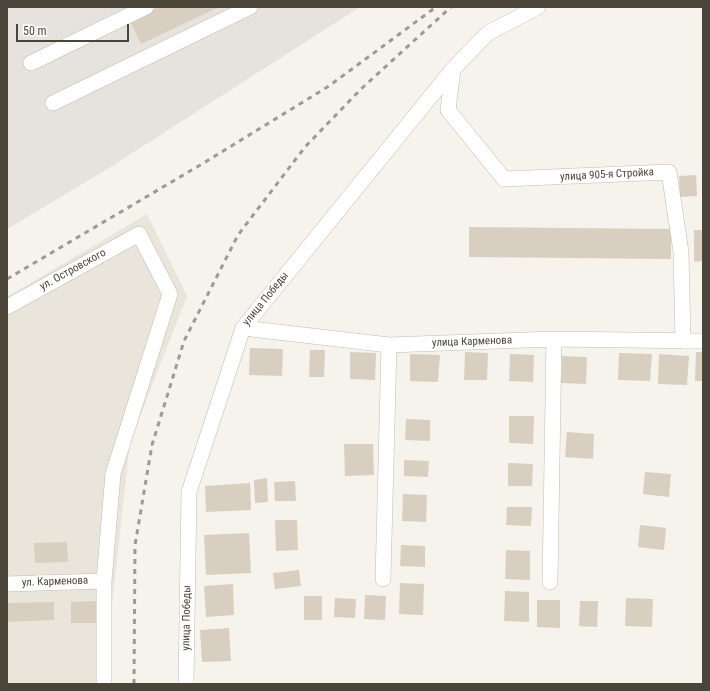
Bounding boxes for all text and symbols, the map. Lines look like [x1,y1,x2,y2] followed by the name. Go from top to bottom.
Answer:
[18,16,131,42] scale bar
[23,24,47,38] text: 50 m
[560,166,654,184] street label: улица 905-я Стройка
[38,246,108,294] street label: ул. Островского
[240,269,292,329] street label: улица Победы
[432,334,512,350] street label: улица Карменова
[22,574,88,590] street label: ул. Карменова
[180,585,194,651] street label: улица Победы

